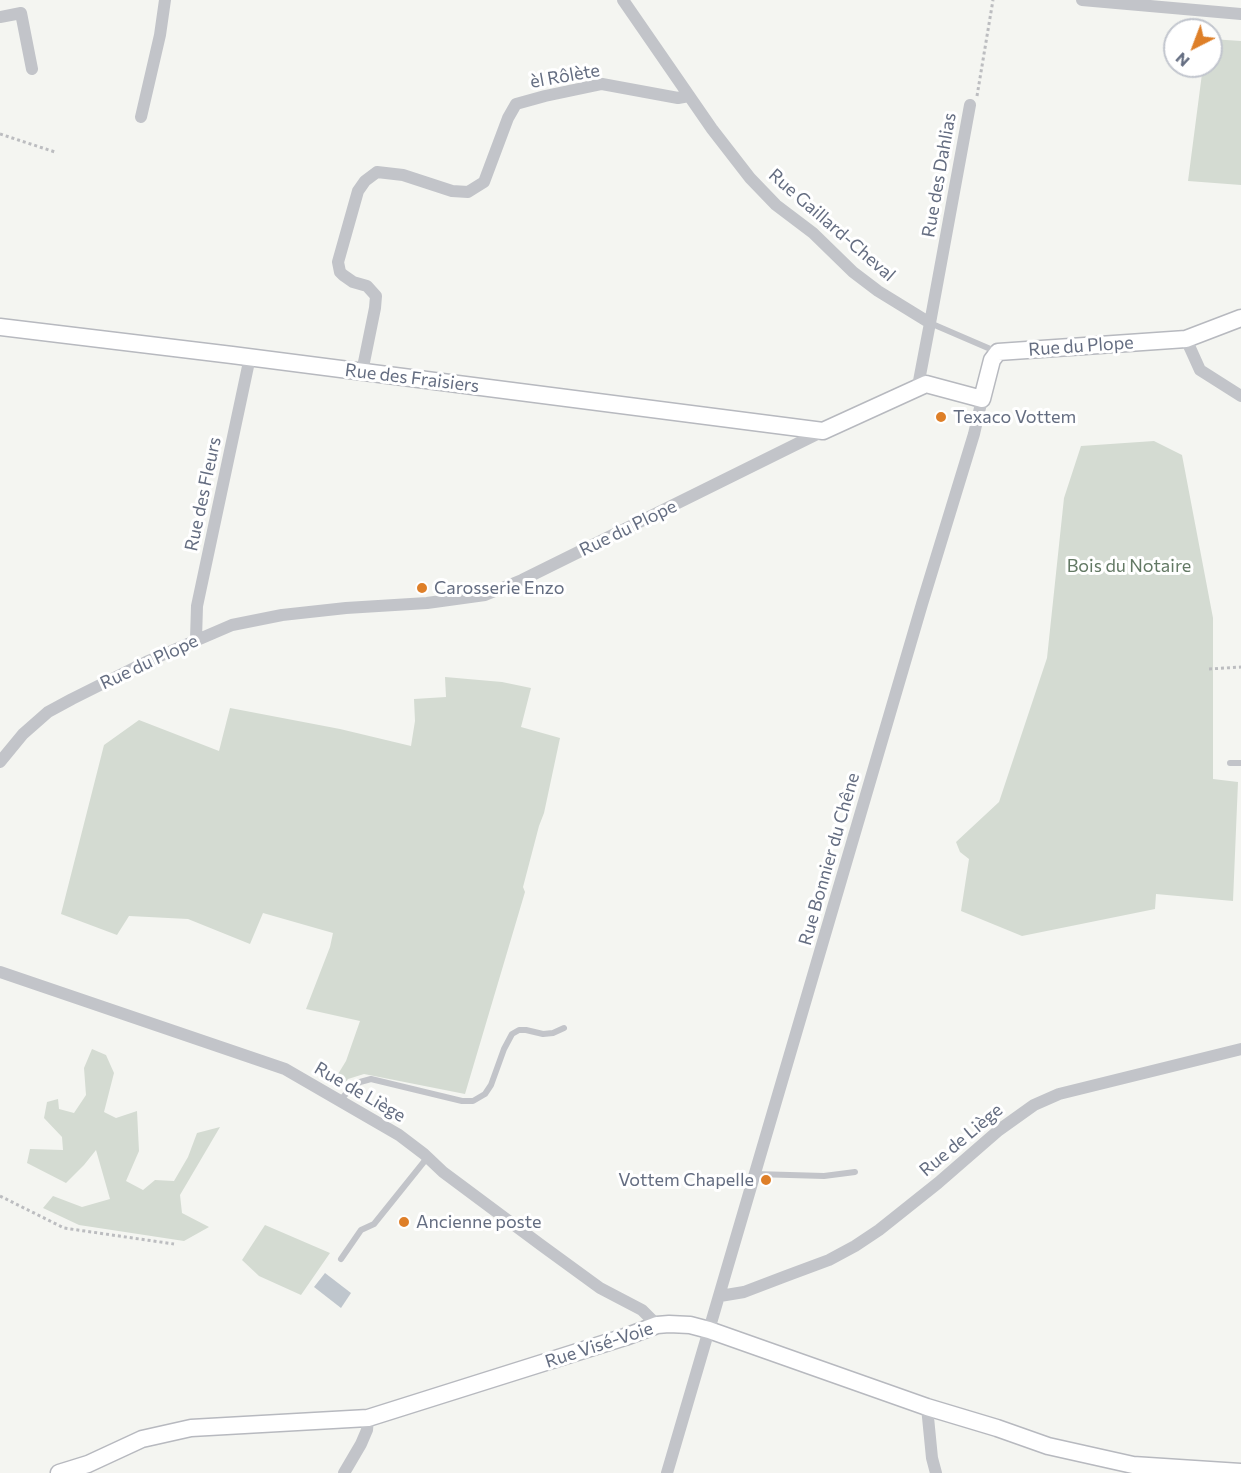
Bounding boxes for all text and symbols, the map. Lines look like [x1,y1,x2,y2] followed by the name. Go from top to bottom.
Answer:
[1163,18,1223,78] north arrow
[1171,49,1193,71] text: N
[528,59,602,93] street label: èl Rôlète
[917,111,961,239] street label: Rue des Dahlias
[764,164,900,286] street label: Rue Gaillard-Cheval
[1028,332,1134,360] street label: Rue du Plope
[344,359,480,397] street label: Rue des Fraisiers
[953,406,1076,428] place label: Texaco Vottem
[934,410,948,424] marker: Texaco Vottem
[180,435,226,553] street label: Rue des Fleurs
[576,495,680,561] street label: Rue du Plope
[1067,555,1191,577] park label: Bois du Notaire
[434,577,564,599] place label: Carosserie Enzo
[415,581,429,595] marker: Carosserie Enzo
[97,630,201,694] street label: Rue du Plope
[794,770,864,948] street label: Rue Bonnier du Chêne
[311,1057,409,1127] street label: Rue de Liège
[915,1099,1007,1181] street label: Rue de Liège
[618,1169,754,1191] place label: Vottem Chapelle
[759,1173,773,1187] marker: Vottem Chapelle
[416,1211,541,1233] place label: Ancienne poste
[397,1215,411,1229] marker: Ancienne poste
[542,1317,656,1373] street label: Rue Visé-Voie

